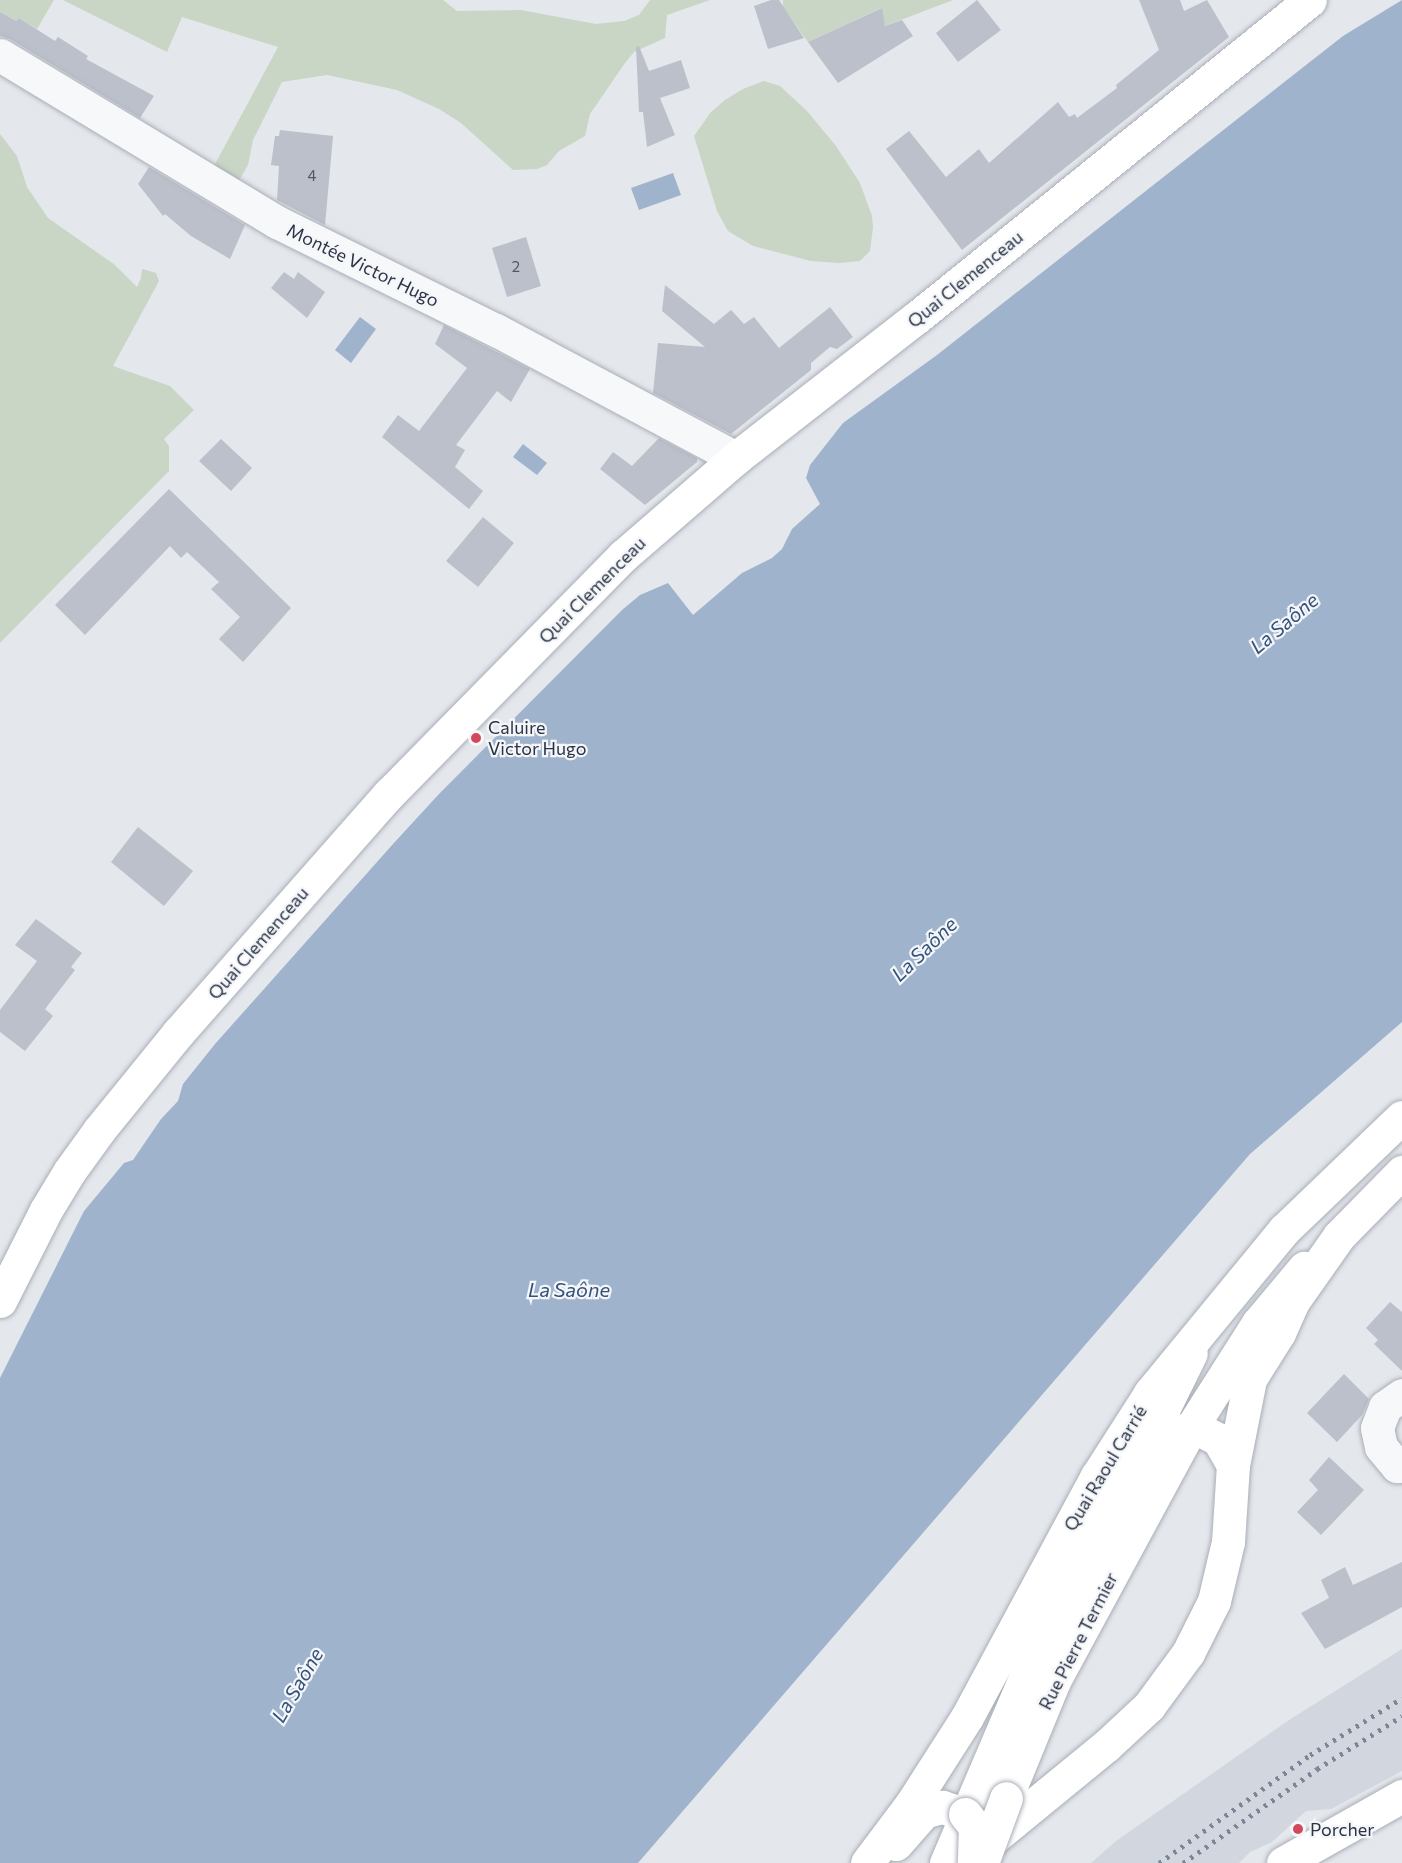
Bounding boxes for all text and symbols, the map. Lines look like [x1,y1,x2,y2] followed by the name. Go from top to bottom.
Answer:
[308,167,316,185] house number: 4
[284,219,442,311] street label: Montée Victor Hugo
[903,226,1027,332] street label: Quai Clemenceau
[512,258,520,276] house number: 2
[534,532,650,648] street label: Quai Clemenceau
[1245,587,1323,659] water label: La Saône
[488,717,586,760] place label: Caluire Victor Hugo
[469,731,483,745] marker: Caluire Victor Hugo
[203,882,313,1004] street label: Quai Clemenceau
[886,912,962,986] water label: La Saône
[528,1277,610,1301] water label: La Saône
[1059,1401,1151,1535] street label: Quai Raoul Carrié
[1034,1569,1122,1713] street label: Rue Pierre Termier
[266,1644,328,1726] water label: La Saône
[1310,1818,1375,1840] place label: Porcher
[1291,1822,1305,1836] marker: Porcher

